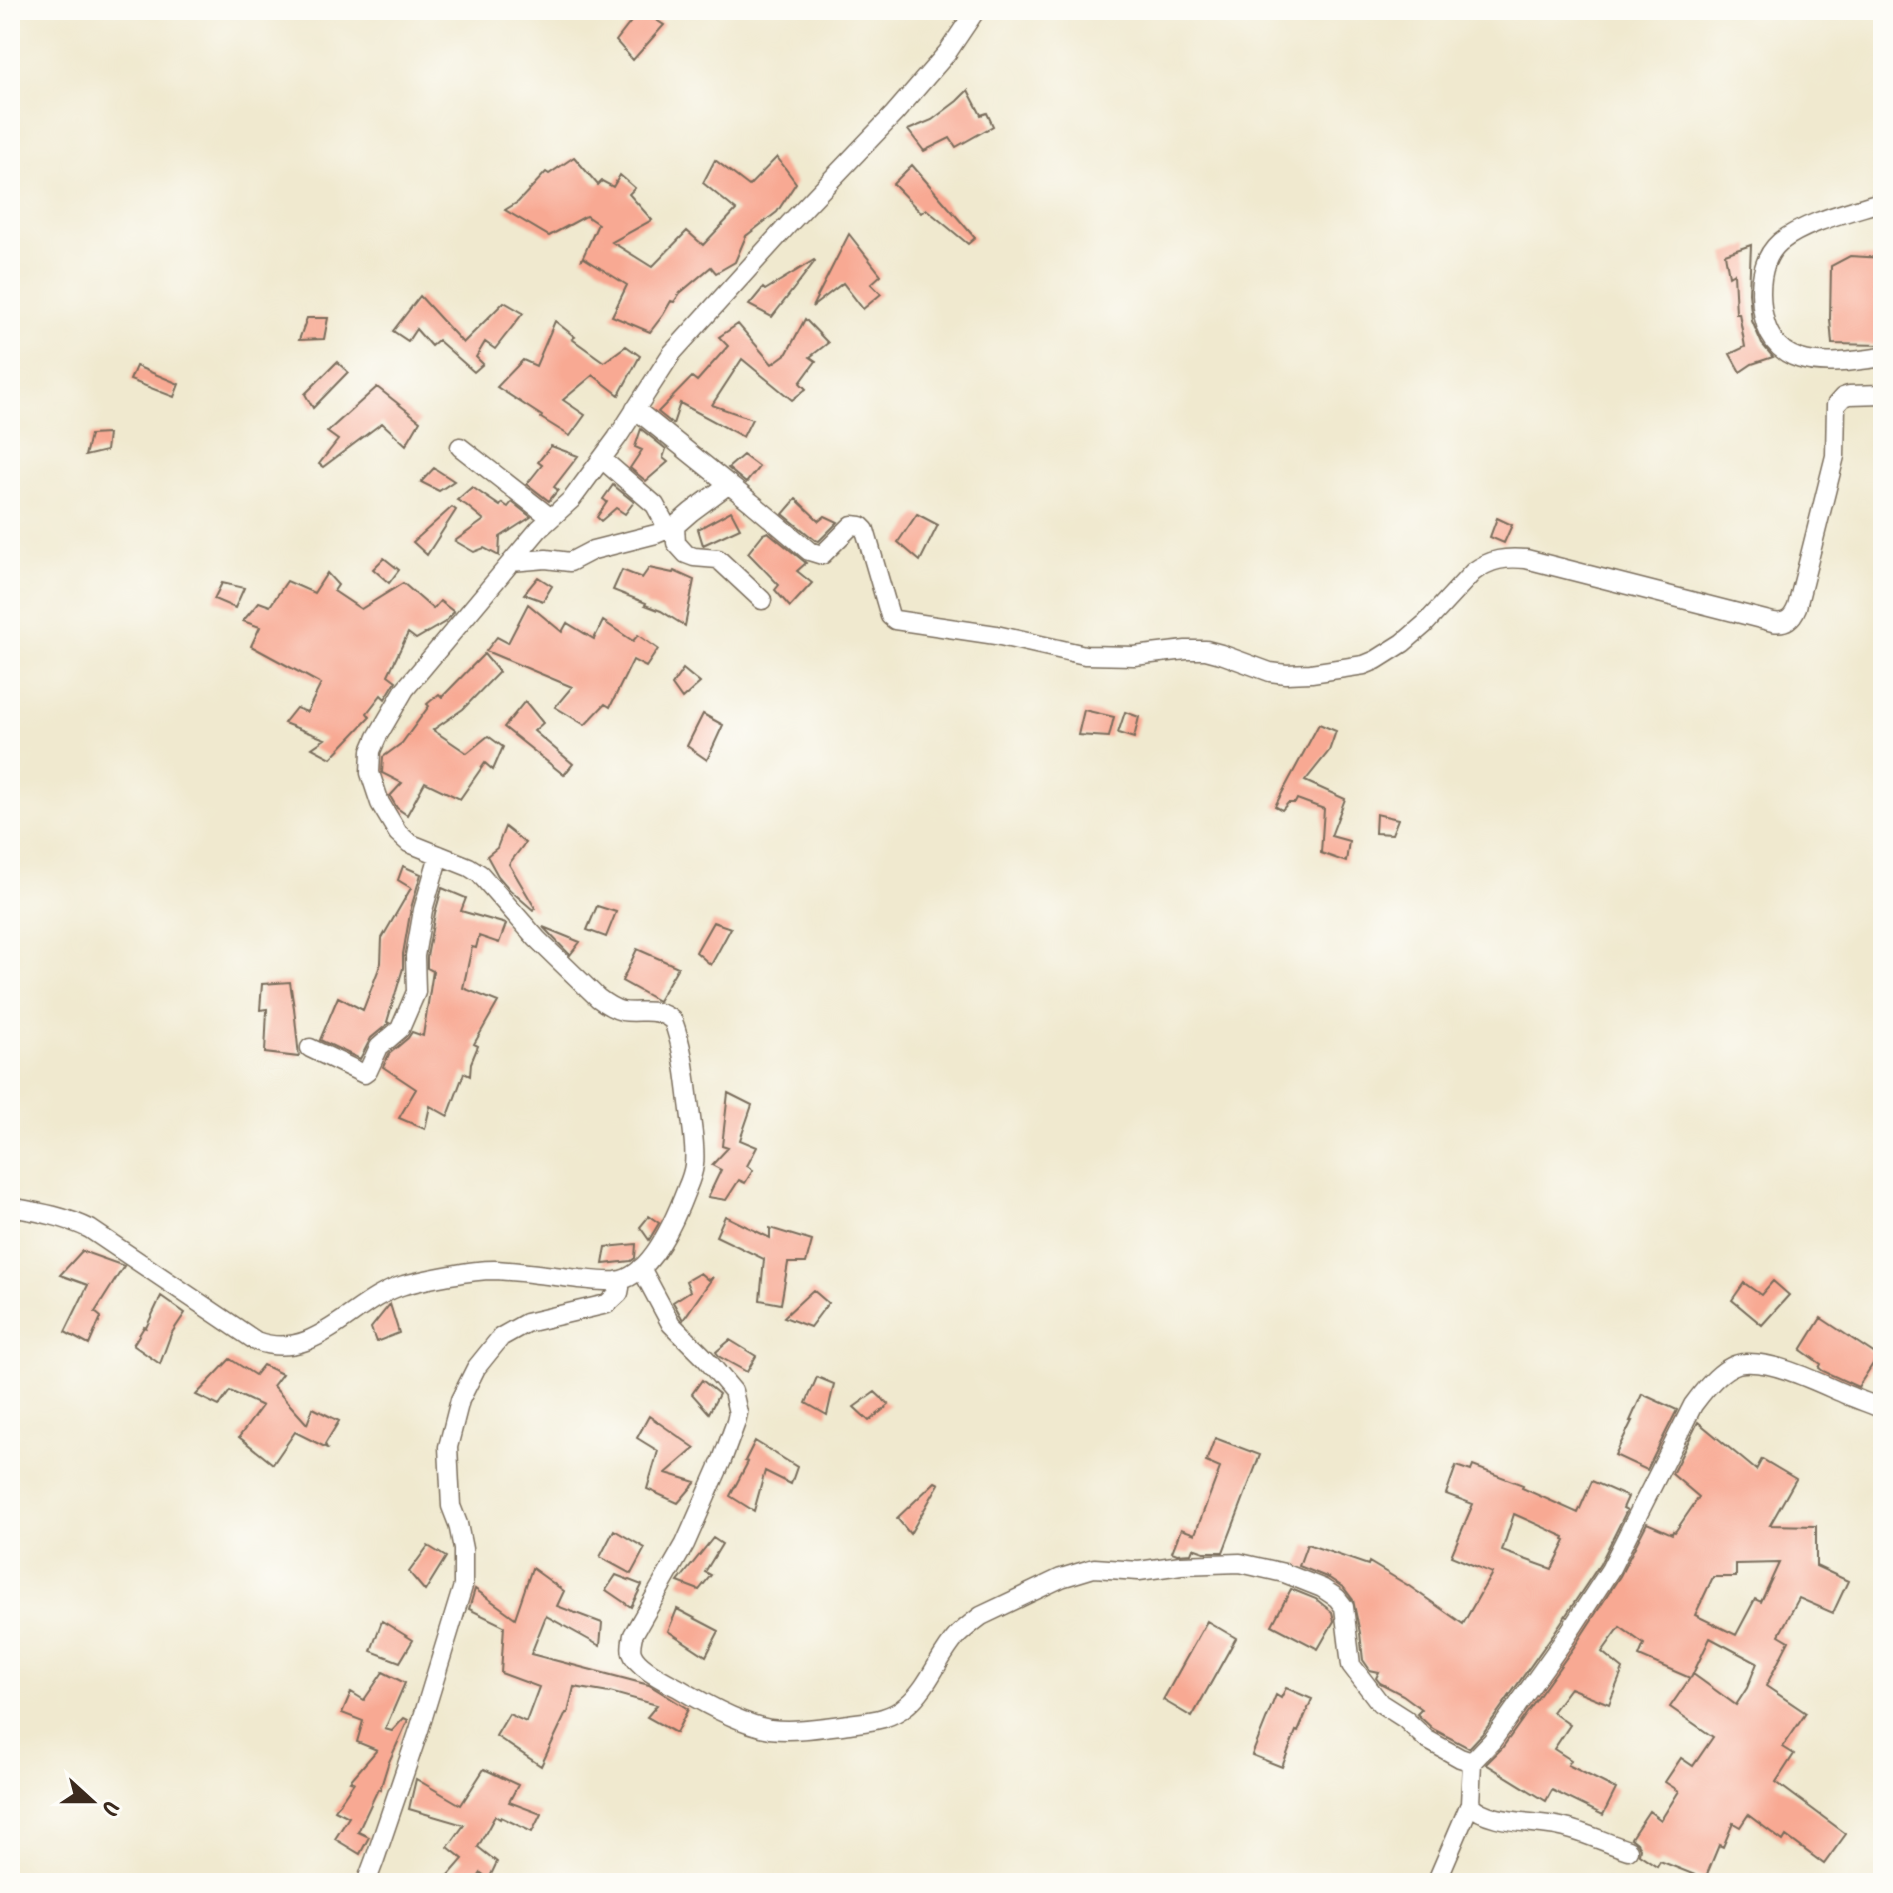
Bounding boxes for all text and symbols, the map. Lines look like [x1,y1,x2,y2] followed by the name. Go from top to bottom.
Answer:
[52,1761,132,1841] north arrow
[90,1795,127,1820] text: U

